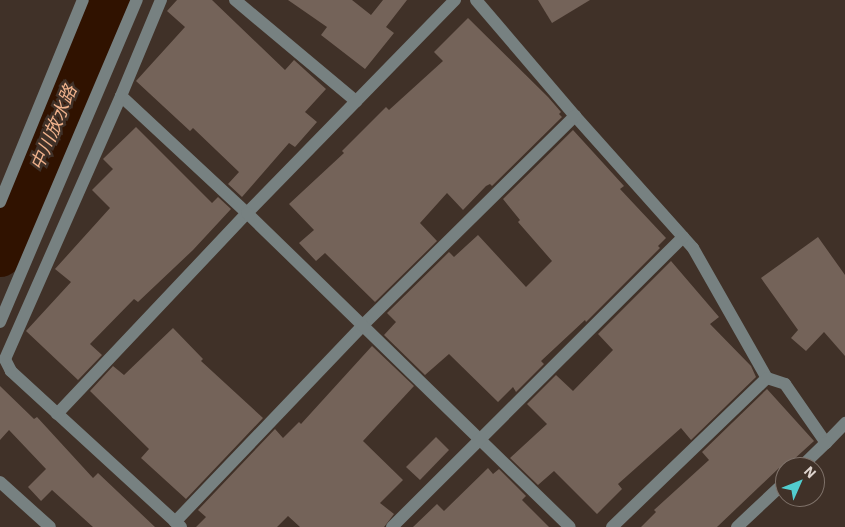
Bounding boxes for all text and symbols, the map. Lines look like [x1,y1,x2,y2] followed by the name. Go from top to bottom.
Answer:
[26,82,82,174] water label: 中川放水路
[775,457,825,507] north arrow
[800,462,820,482] text: N

